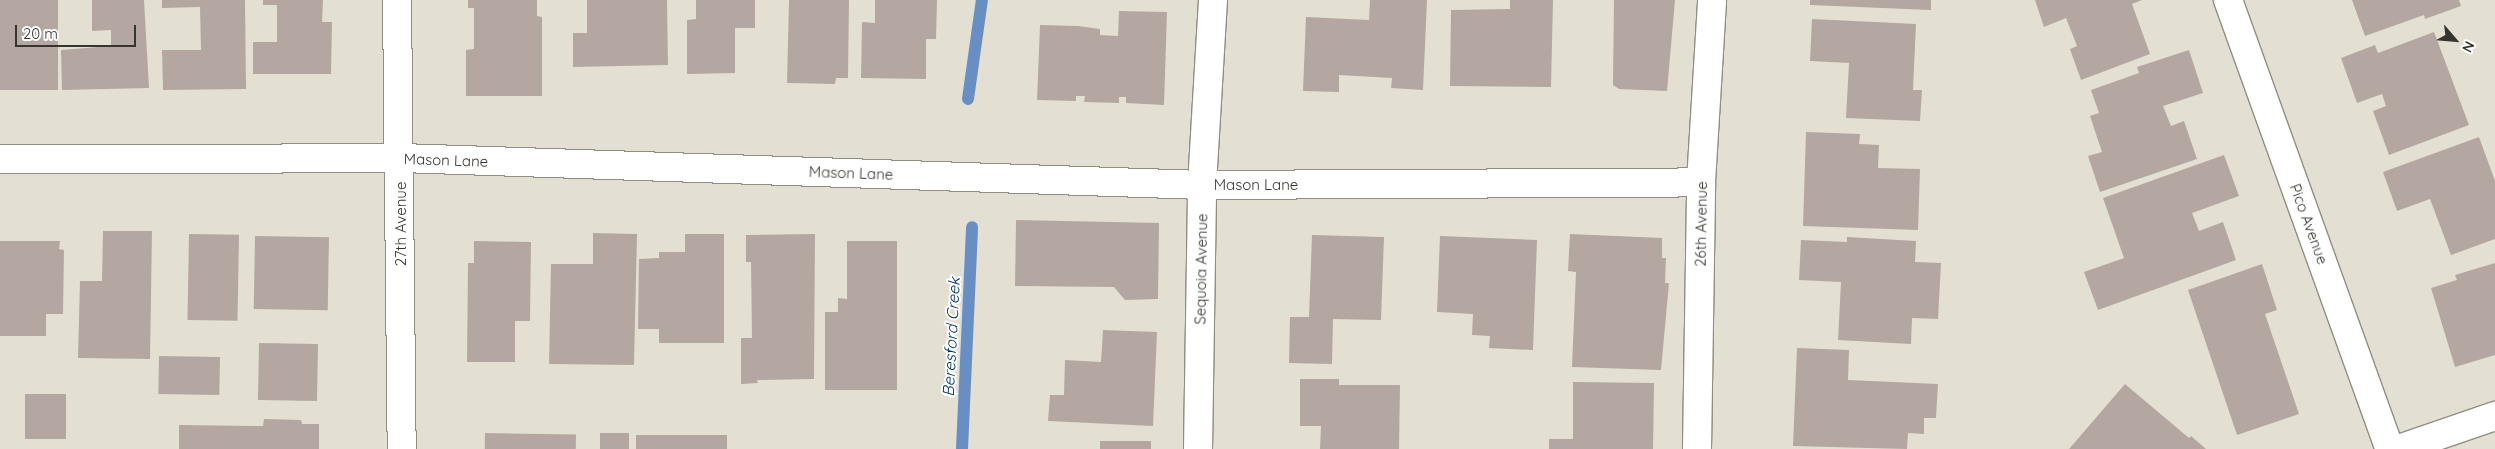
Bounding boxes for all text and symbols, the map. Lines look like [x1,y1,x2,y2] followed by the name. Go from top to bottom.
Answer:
[18,15,139,47] scale bar
[2430,15,2480,65] north arrow
[23,24,58,43] text: 20 m
[2458,38,2479,55] text: N
[403,150,489,170] street label: Mason Lane
[808,163,894,183] street label: Mason Lane
[1214,176,1298,194] street label: Mason Lane
[1691,181,1711,267] street label: 26th Avenue
[2286,181,2332,267] street label: Pico Avenue
[392,182,410,266] street label: 27th Avenue
[1191,213,1211,325] street label: Sequoia Avenue
[938,277,964,397] water label: Beresford Creek

